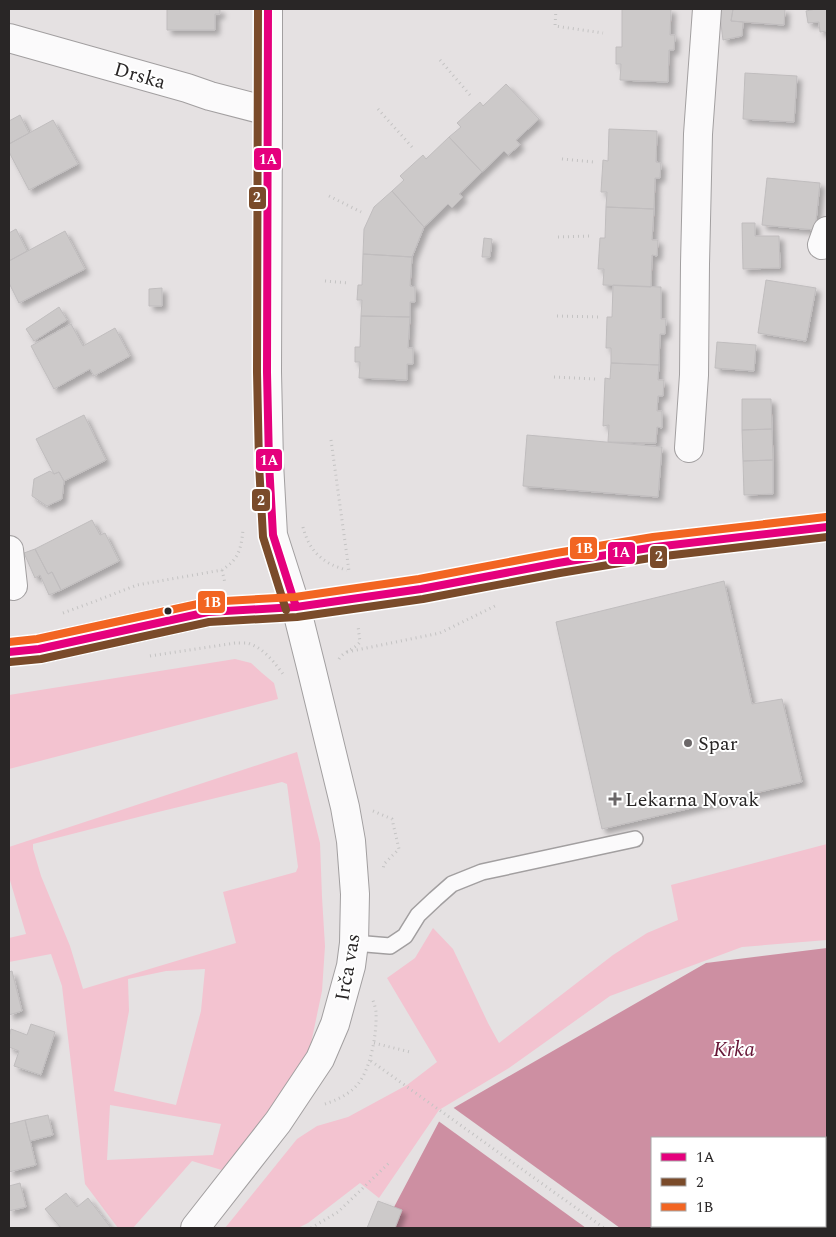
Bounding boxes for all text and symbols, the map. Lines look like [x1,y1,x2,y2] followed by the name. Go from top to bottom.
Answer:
[110,54,169,98] street label: Drska
[253,147,282,171] line badge: 1A
[259,149,278,170] text: 1A
[248,186,267,210] line badge: 2
[253,187,261,208] text: 2
[255,448,283,472] line badge: 1A
[260,450,279,471] text: 1A
[251,488,271,512] line badge: 2
[257,490,265,511] text: 2
[569,536,598,560] line badge: 1B
[575,538,593,559] text: 1B
[607,541,636,565] line badge: 1A
[612,542,631,563] text: 1A
[649,545,668,569] line badge: 2
[655,546,663,567] text: 2
[197,590,226,614] line badge: 1B
[203,592,221,613] text: 1B
[163,606,173,616] unlabelled marker
[698,729,738,759] place label: Spar
[682,737,694,749] marker: Spar
[625,785,759,815] place label: Lekarna Novak
[609,793,621,805] marker: Lekarna Novak
[327,931,369,1003] street label: Irča vas
[713,1034,755,1066] water label: Krka
[651,1137,826,1227] legend
[696,1146,715,1169] text: 1A
[696,1171,704,1194] text: 2
[696,1196,714,1219] text: 1B

